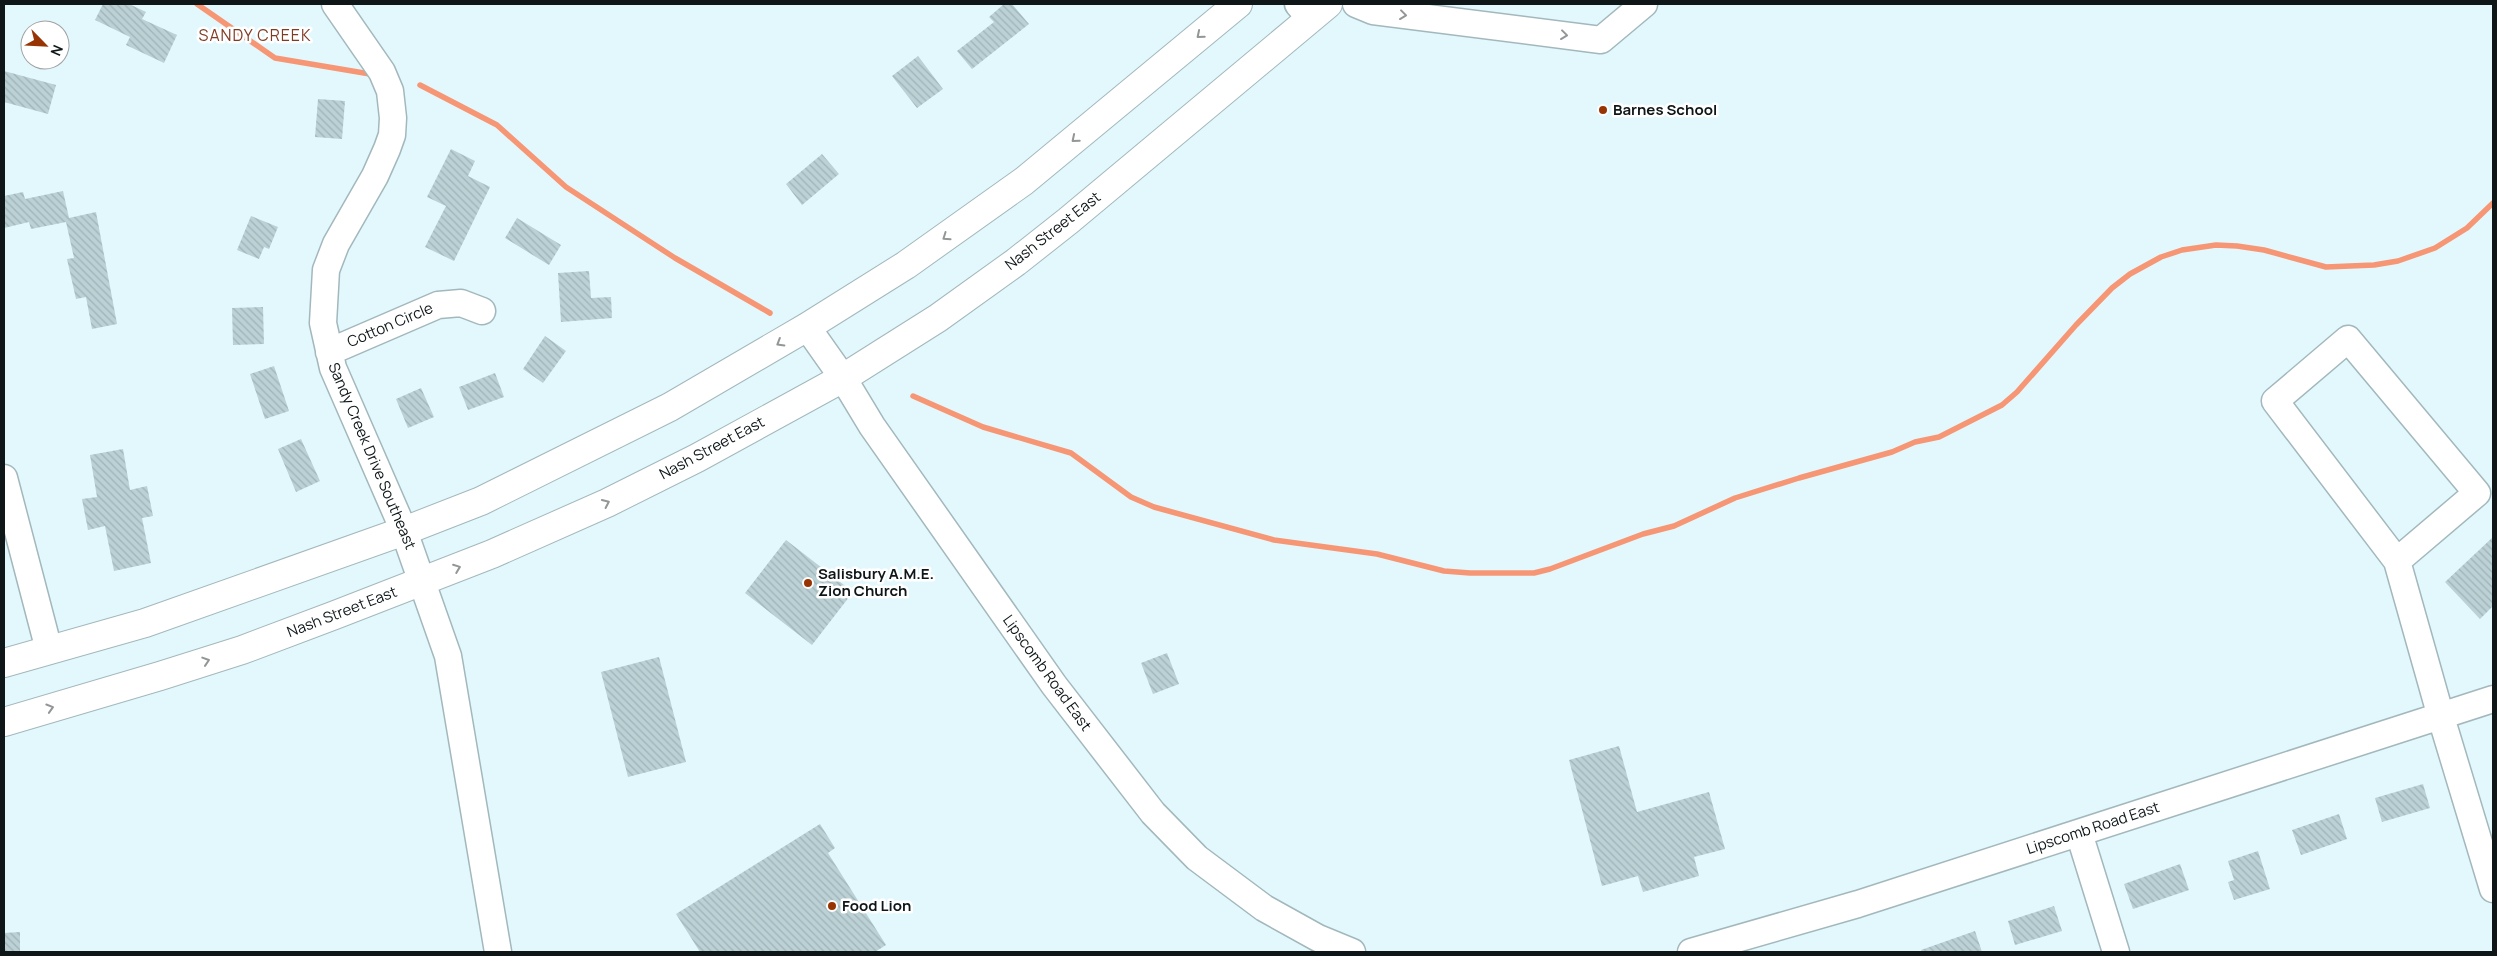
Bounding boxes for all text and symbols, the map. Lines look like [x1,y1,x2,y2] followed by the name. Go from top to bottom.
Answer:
[1400,9,1408,20] one-way arrow
[20,20,70,70] north arrow
[199,24,311,46] district label: SANDY CREEK
[1197,29,1206,38] one-way arrow
[1560,30,1569,40] one-way arrow
[47,42,68,59] text: N
[1613,99,1717,120] place label: Barnes School
[1597,104,1609,116] marker: Barnes School
[1072,133,1081,142] one-way arrow
[1000,187,1105,275] street label: Nash Street East
[942,231,952,240] one-way arrow
[344,297,436,352] street label: Cotton Circle
[776,337,785,347] one-way arrow
[324,359,421,552] street label: Sandy Creek Drive Southeast
[656,411,768,484] street label: Nash Street East
[601,499,610,509] one-way arrow
[818,563,934,601] place label: Salisbury A.M.E. Zion Church
[452,564,460,574] one-way arrow
[802,577,814,589] marker: Salisbury A.M.E. Zion Church
[284,581,400,642] street label: Nash Street East
[998,610,1097,735] street label: Lipscomb Road East
[201,657,210,667] one-way arrow
[46,703,54,713] one-way arrow
[2024,796,2162,859] street label: Lipscomb Road East
[842,895,911,916] place label: Food Lion
[826,900,838,912] marker: Food Lion

